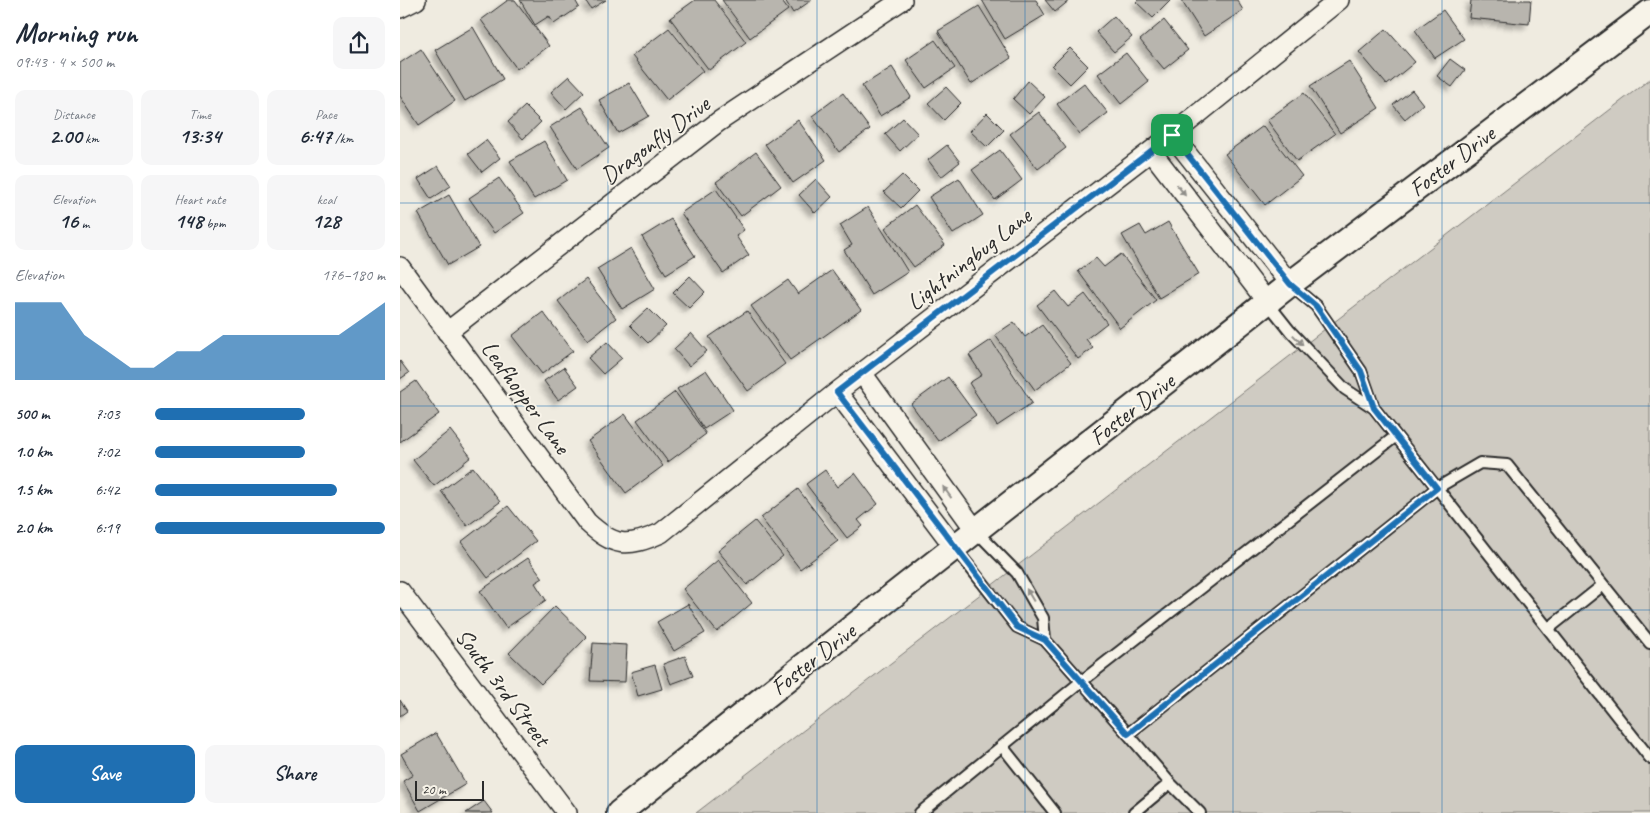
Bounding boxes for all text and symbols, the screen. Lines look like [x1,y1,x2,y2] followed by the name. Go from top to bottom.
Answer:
[15,15,137,50] text: Morning run
[333,17,385,69] button: share
[15,52,114,72] text: 09:43 · 4 × 500 m
[595,88,717,191] street label: Dragonfly Drive
[53,106,95,123] text: Distance
[189,106,211,123] text: Time
[315,106,337,123] text: Pace
[1151,114,1193,156] pin
[1403,118,1503,203] street label: Foster Drive
[1158,121,1186,149] icon: arrive
[49,123,82,149] text: 2.00
[179,123,221,149] text: 13:34
[299,123,332,149] text: 6:47
[82,130,99,147] text: km
[332,130,353,147] text: /km
[1175,183,1186,196] one-way arrow
[52,191,96,208] text: Elevation
[174,191,226,208] text: Heart rate
[317,191,335,208] text: kcal
[901,200,1039,317] street label: Lightningbug Lane
[59,208,78,234] text: 16
[175,208,203,234] text: 148
[312,208,340,234] text: 128
[78,215,89,232] text: m
[203,215,225,232] text: bpm
[15,265,64,285] text: Elevation
[322,265,385,285] text: 176–180 m
[1292,333,1304,345] one-way arrow
[475,334,578,461] street label: Leafhopper Lane
[1083,365,1182,452] street label: Foster Drive
[15,404,49,424] text: 500 m
[95,404,120,424] text: 7:03
[15,442,52,462] text: 1.0 km
[95,442,120,462] text: 7:02
[15,480,52,500] text: 1.5 km
[95,480,120,500] text: 6:42
[942,486,953,499] one-way arrow
[15,518,52,538] text: 2.0 km
[95,518,120,538] text: 6:19
[1025,588,1034,601] one-way arrow
[764,615,863,702] street label: Foster Drive
[449,622,558,754] street label: South 3rd Street
[15,745,195,803] button: Save
[205,745,385,803] button: Share
[415,778,484,801] scale bar
[422,781,446,798] text: 20 m

